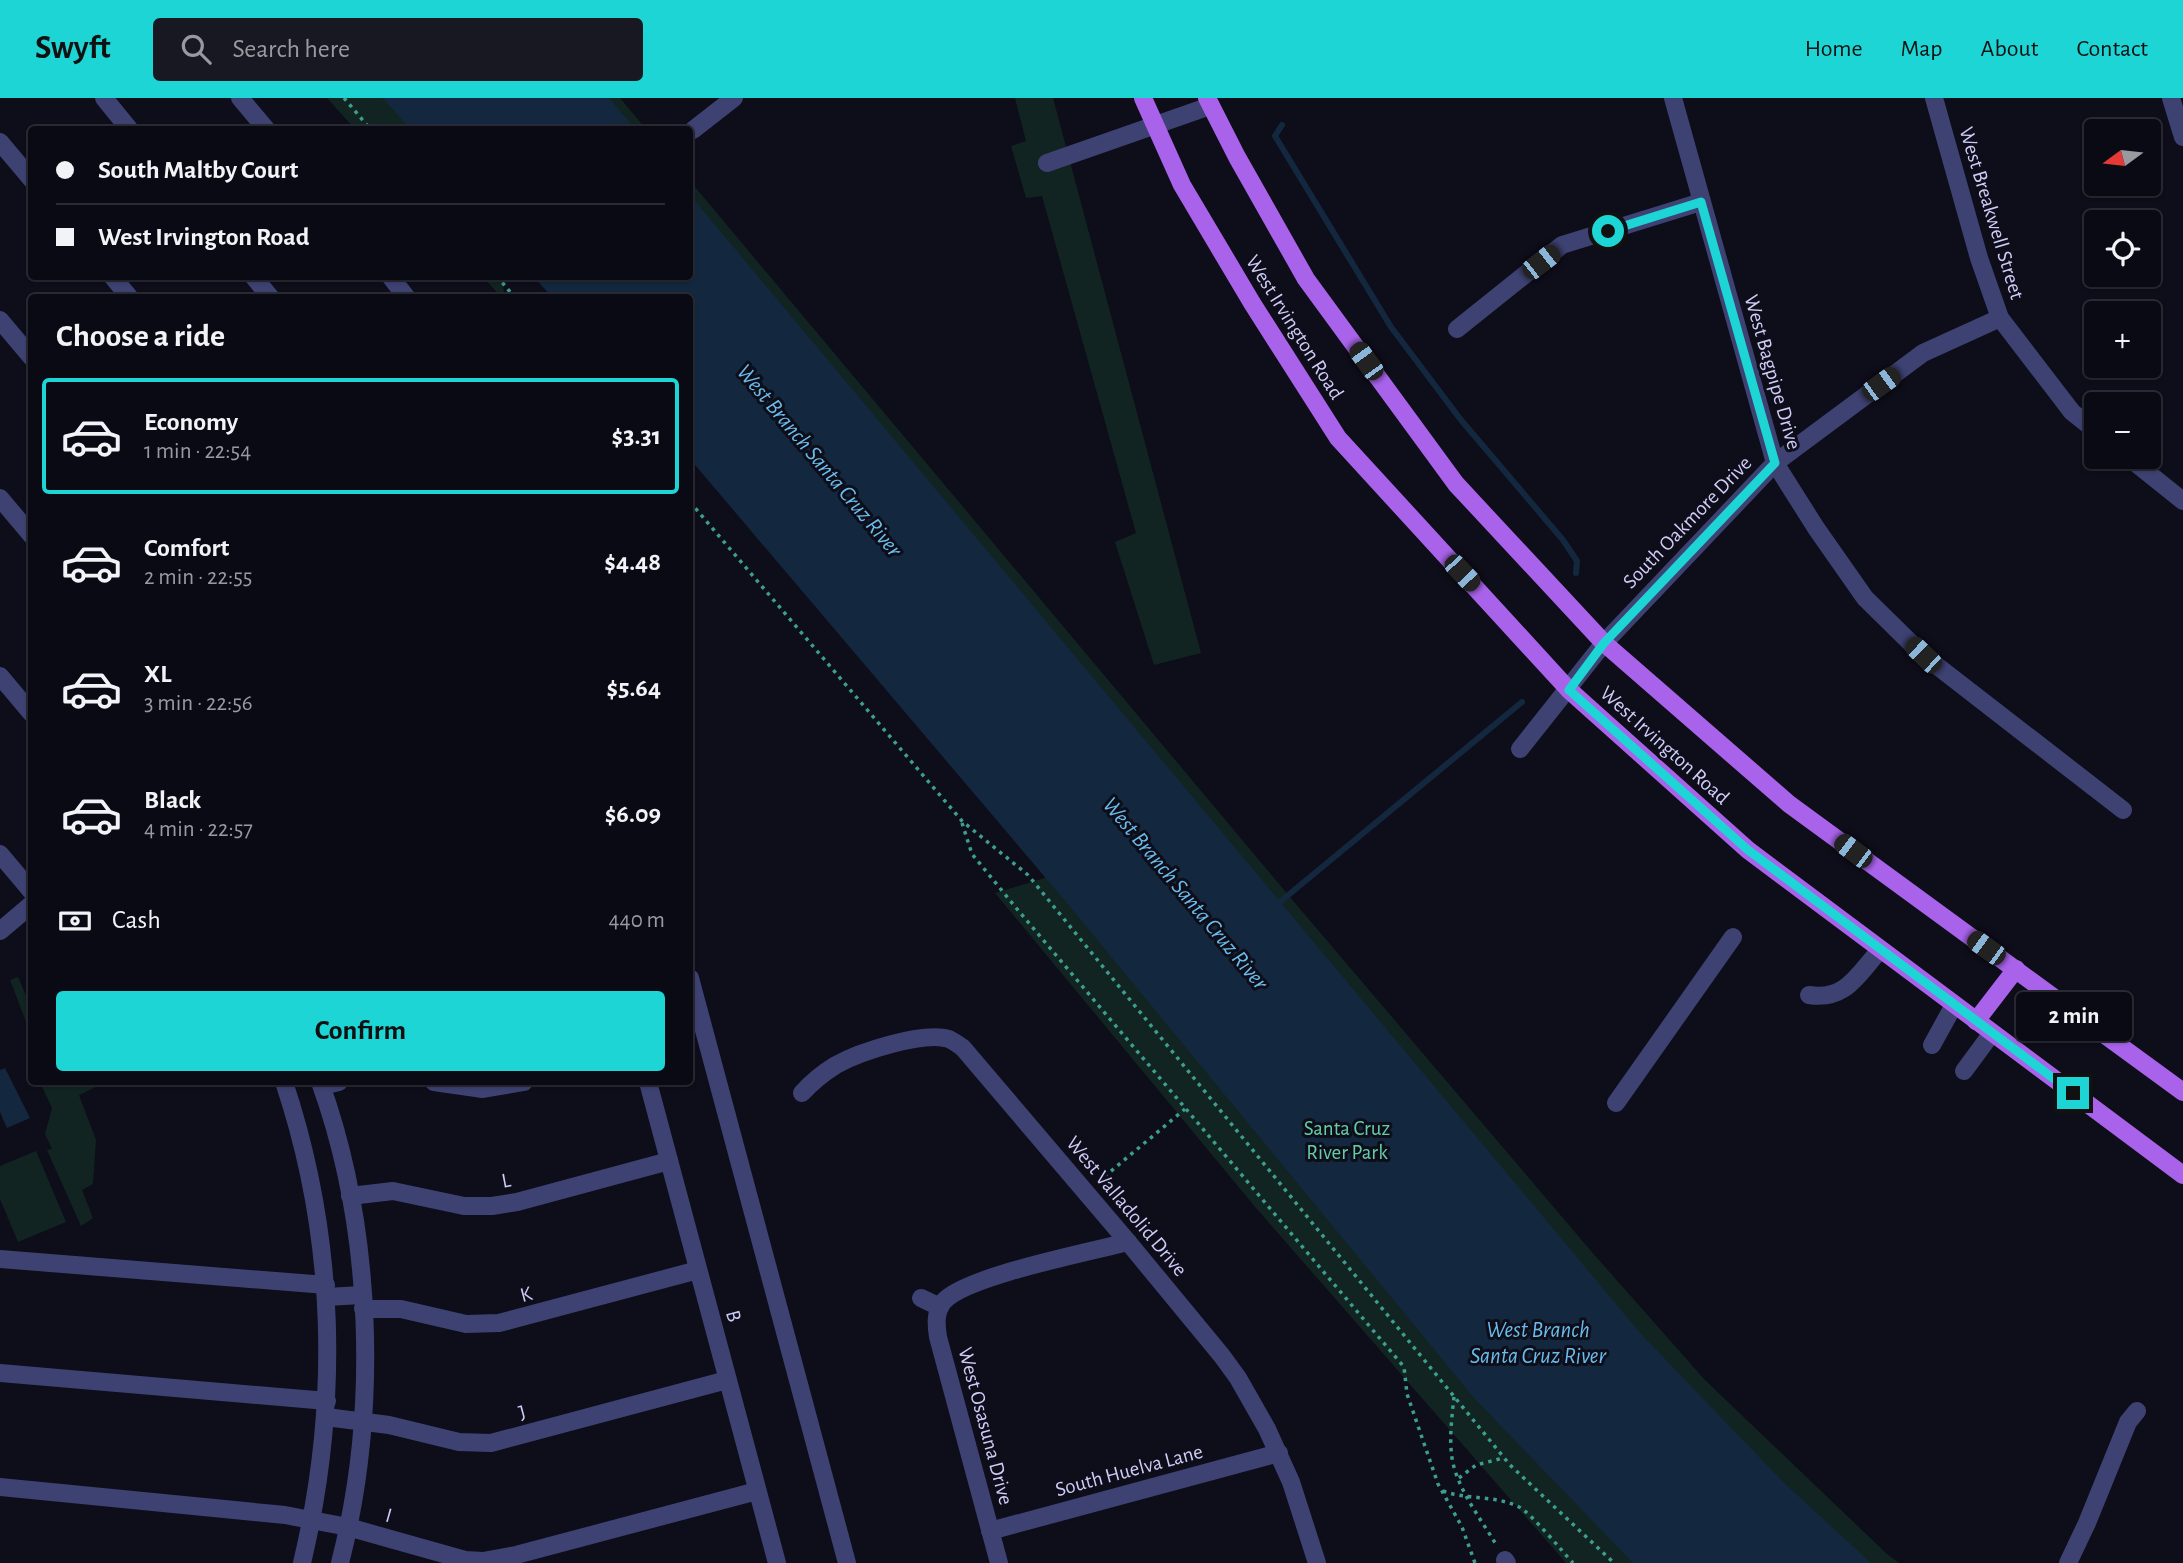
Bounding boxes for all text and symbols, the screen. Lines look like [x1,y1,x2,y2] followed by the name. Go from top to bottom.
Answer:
[153,18,643,81] search box
[177,30,215,68] icon: search
[35,32,111,65] text: Swyft
[233,36,350,62] text: Search here
[1805,37,1863,61] text: Home
[1901,37,1943,61] text: Map
[1981,37,2038,61] text: About
[2076,37,2148,61] text: Contact
[2084,119,2161,196] north arrow
[2084,119,2161,469] map controls
[1955,124,2028,302] street label: West Breakwell Street
[98,157,298,183] text: South Maltby Court
[2084,210,2161,287] button: locate
[1592,215,1624,247] route start
[98,224,310,250] text: West Irvington Road
[1518,241,1565,283] car
[1242,252,1347,403] street label: West Irvington Road
[1740,292,1805,452] street label: West Bagpipe Drive
[2084,301,2161,378] button: +
[56,320,225,352] text: Choose a ride
[1346,338,1387,384] car
[732,361,906,562] water label: West Branch Santa Cruz River
[1858,363,1905,405] car
[2084,392,2161,469] button: −
[60,405,123,468] icon: car
[144,409,238,435] text: Economy
[612,423,661,449] text: $3.31
[144,440,251,463] text: 1 min · 22:54
[1619,452,1756,592] street label: South Oakmore Drive
[60,531,123,594] icon: car
[144,535,229,561] text: Comfort
[604,549,661,575] text: $4.48
[1440,550,1485,596] car
[144,566,252,589] text: 2 min · 22:55
[1901,633,1946,677] car
[60,657,123,720] icon: car
[144,661,171,687] text: XL
[606,675,661,701] text: $5.64
[1596,682,1733,809] street label: West Irvington Road
[144,692,253,715] text: 3 min · 22:56
[60,783,123,846] icon: car
[144,787,201,813] text: Black
[1098,794,1272,995] water label: West Branch Santa Cruz River
[605,801,661,827] text: $6.09
[144,818,253,841] text: 4 min · 22:57
[1830,830,1877,872] car
[56,902,94,940] icon: cash
[112,907,161,933] text: Cash
[609,909,665,932] text: 440 m
[1963,927,2010,969] car
[56,991,665,1071] button: Confirm
[2015,992,2131,1040] callout: 2 min
[2048,1005,2100,1028] text: 2 min
[2057,1077,2089,1109] route end
[1304,1118,1390,1163] park label: Santa Cruz River Park
[1062,1132,1191,1280] street label: West Valladolid Drive
[500,1169,513,1192] street label: L
[518,1283,535,1306] street label: K
[722,1308,745,1324] street label: B
[1470,1319,1607,1368] water label: West Branch Santa Cruz River
[954,1345,1017,1507] street label: West Osasuna Drive
[516,1401,528,1423] street label: J
[1053,1441,1205,1500] street label: South Huelva Lane
[383,1505,394,1526] street label: I

